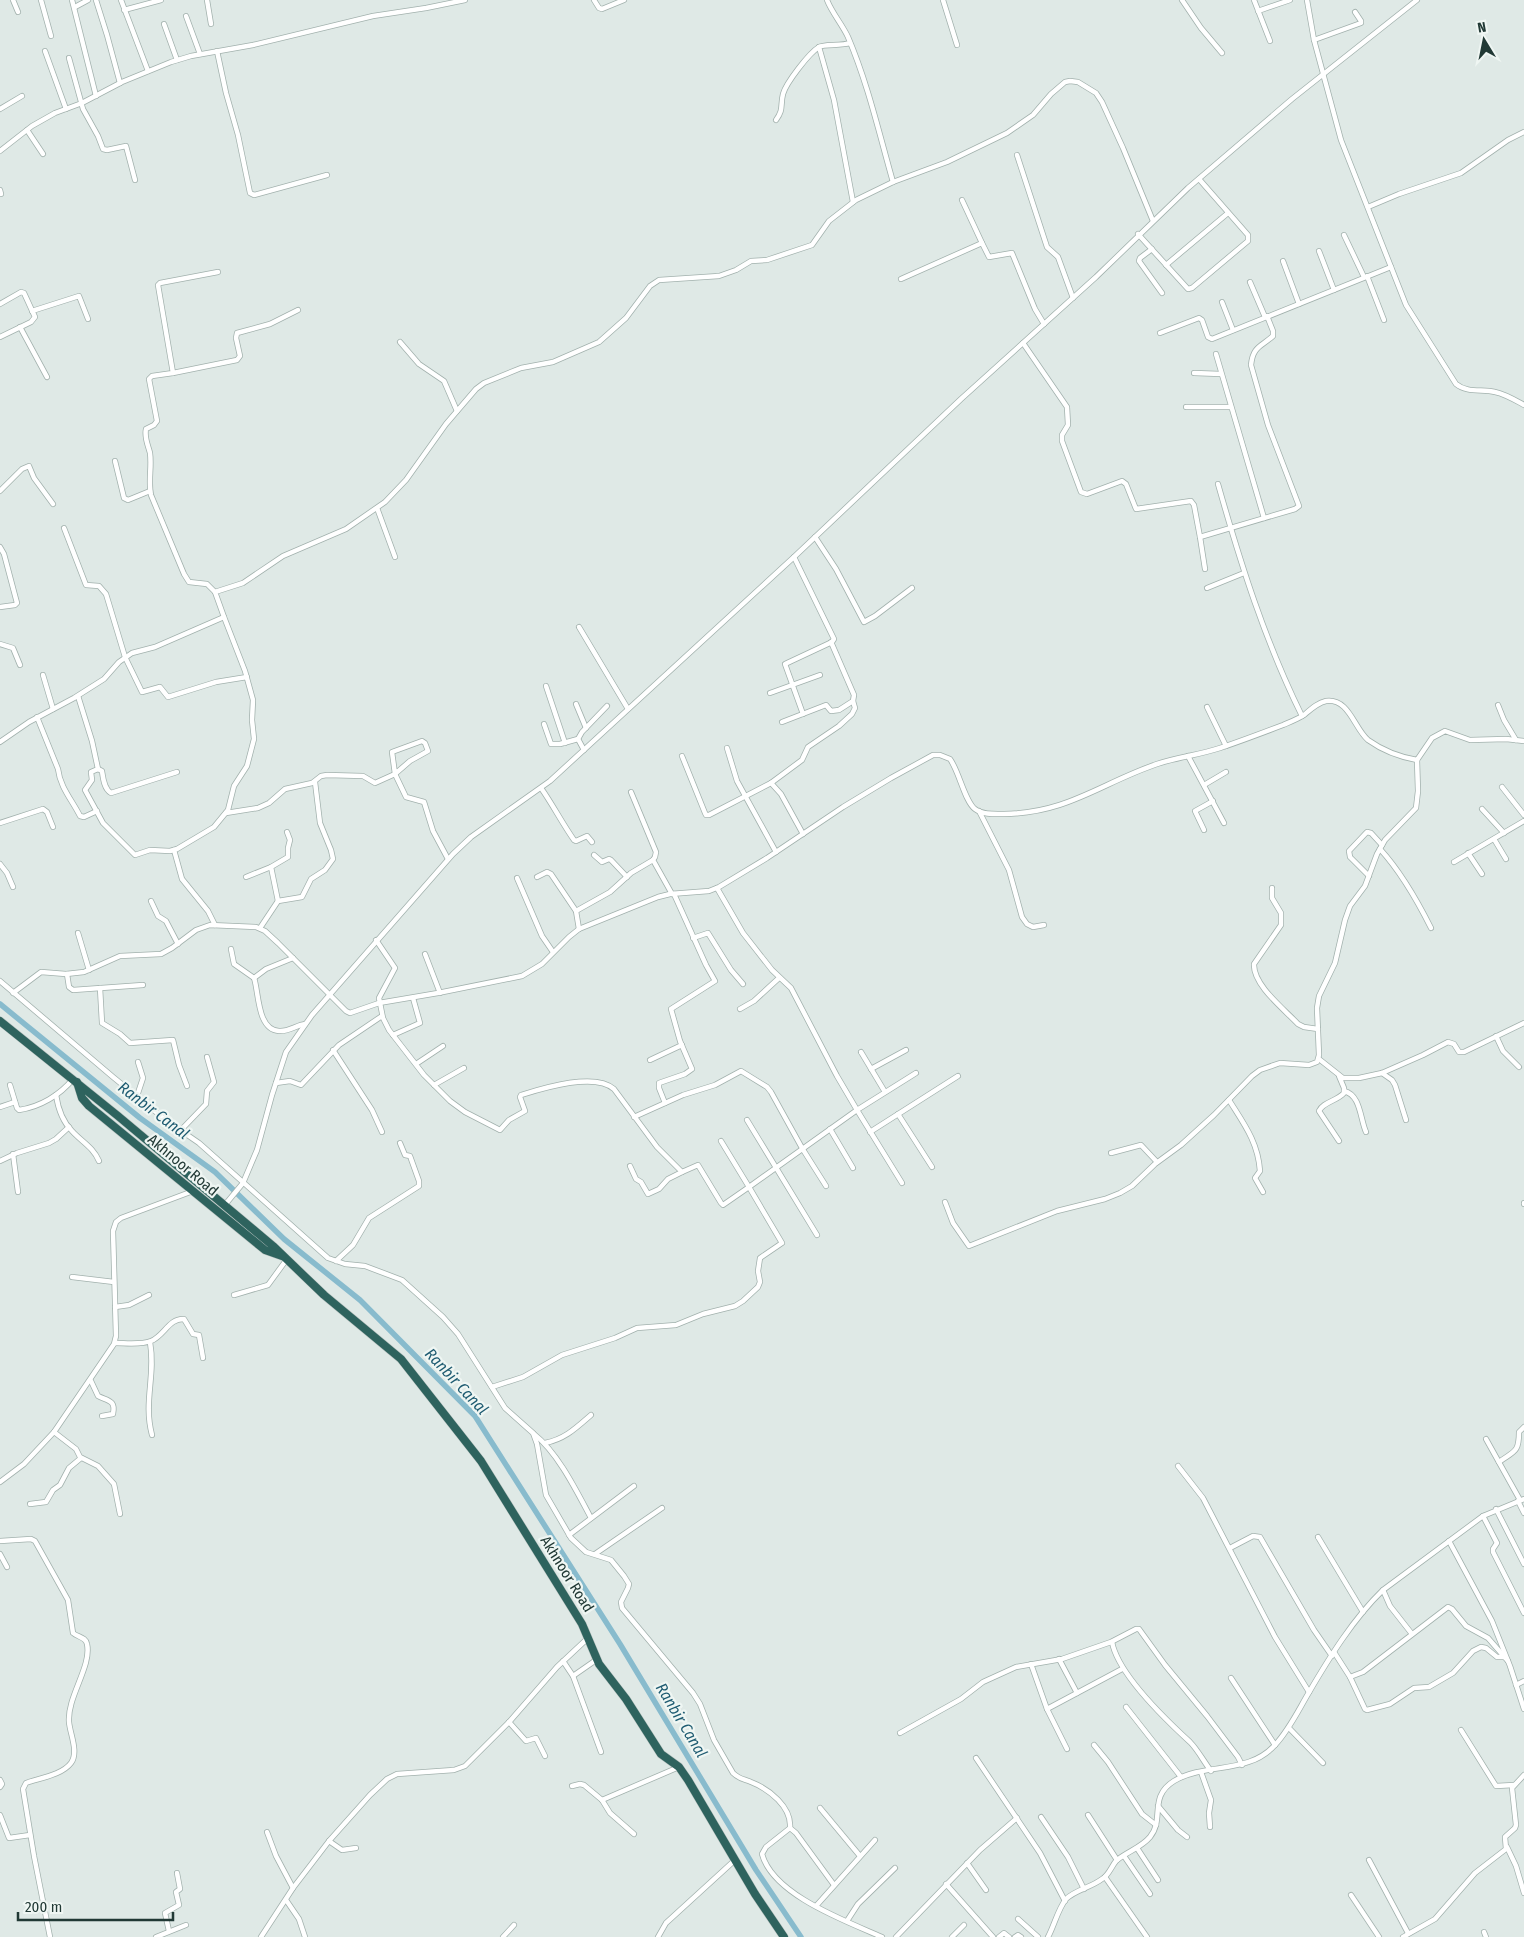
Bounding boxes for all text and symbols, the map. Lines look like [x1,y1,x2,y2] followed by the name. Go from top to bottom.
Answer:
[1459,15,1509,65] north arrow
[1476,19,1487,37] text: N
[115,1078,193,1143] water label: Ranbir Canal
[144,1130,222,1200] street label: Akhnoor Road
[421,1344,492,1418] water label: Ranbir Canal
[536,1533,598,1615] street label: Akhnoor Road
[652,1679,711,1761] water label: Ranbir Canal
[18,1890,172,1922] scale bar
[25,1898,62,1916] text: 200 m

